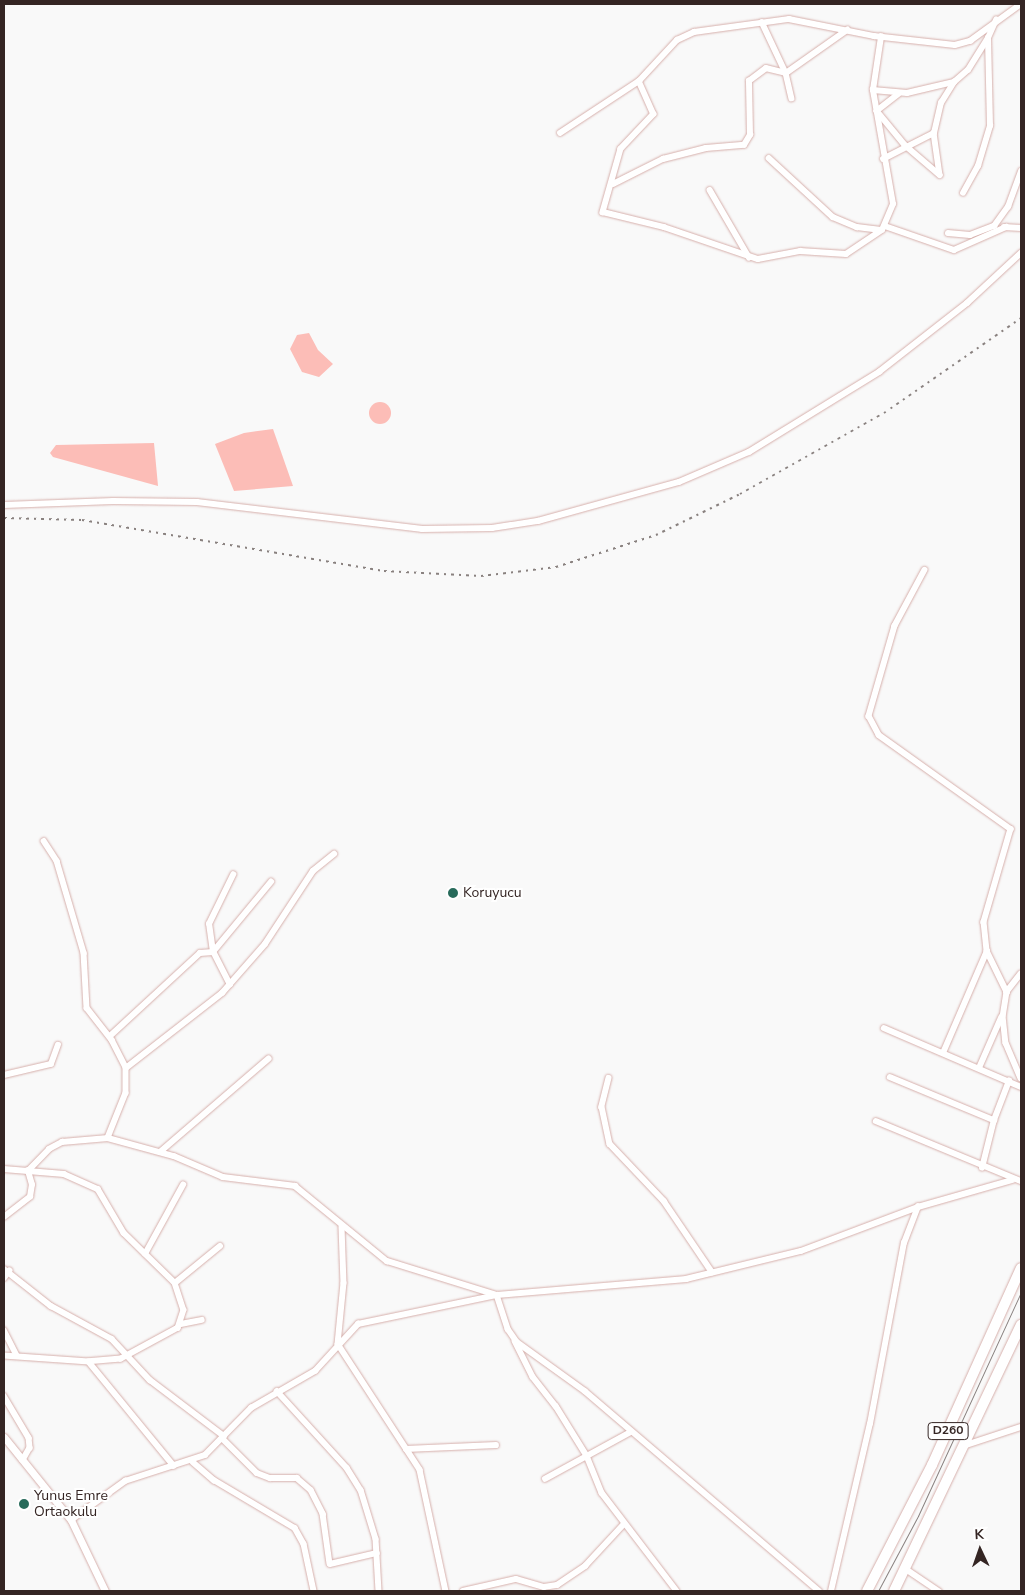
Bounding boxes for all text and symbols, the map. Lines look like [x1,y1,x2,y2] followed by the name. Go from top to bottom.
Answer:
[463,885,522,901] place label: Koruyucu
[447,887,459,899] marker: Koruyucu
[927,1422,969,1440] road number: D260
[34,1488,108,1520] place label: Yunus Emre Ortaokulu
[18,1498,30,1510] marker: Yunus Emre Ortaokulu
[955,1525,1005,1575] north arrow
[974,1525,984,1544] text: K

